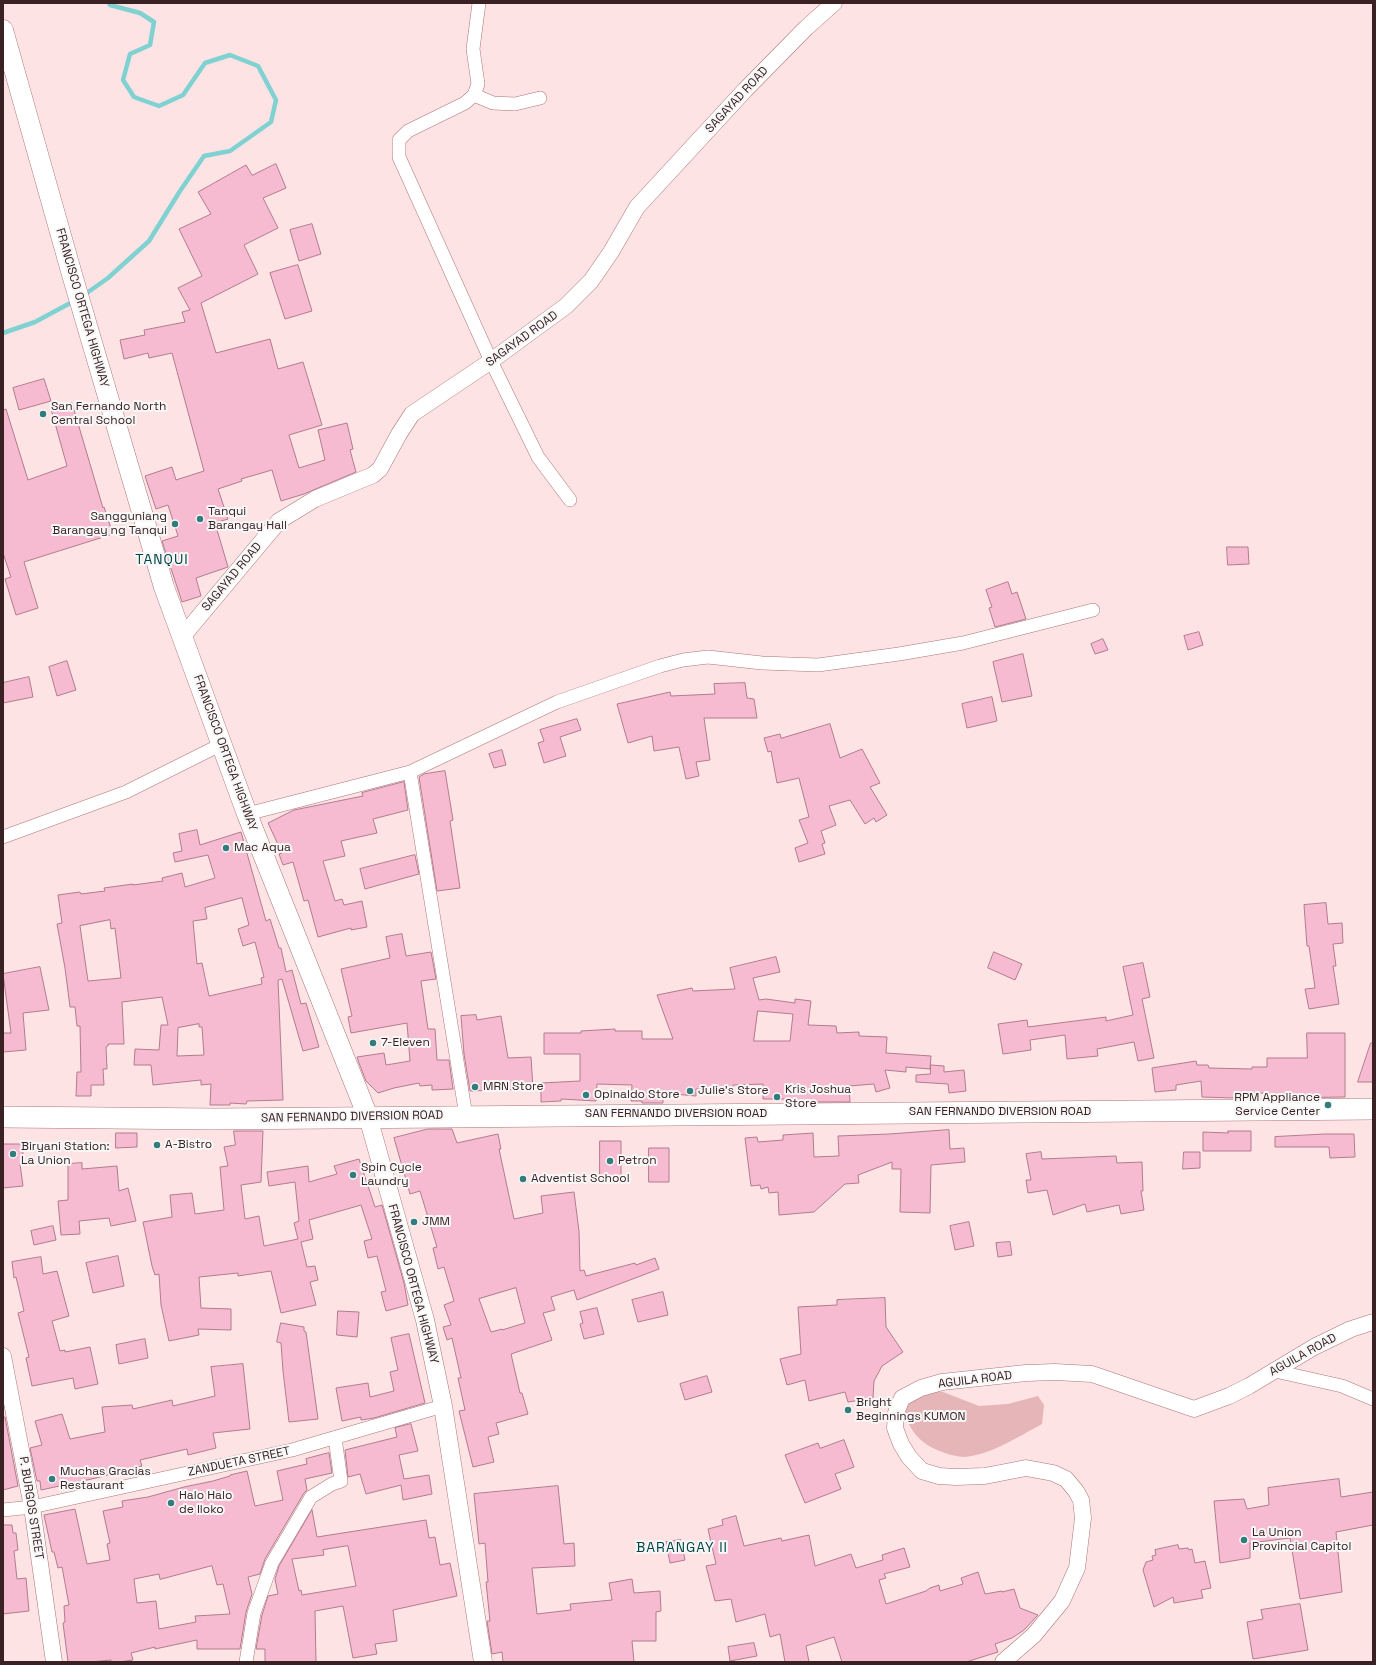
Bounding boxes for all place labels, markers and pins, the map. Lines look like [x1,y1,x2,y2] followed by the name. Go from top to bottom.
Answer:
[51,400,166,428] place label: San Fernando North Central School
[38,409,48,419] marker: San Fernando North Central School
[208,505,287,533] place label: Tanqui Barangay Hall
[52,510,167,538] place label: Sangguniang Barangay ng Tanqui
[195,514,205,524] marker: Tanqui Barangay Hall
[170,519,180,529] marker: Sangguniang Barangay ng Tanqui
[234,841,291,855] place label: Mac Aqua
[221,843,231,853] marker: Mac Aqua
[381,1036,430,1050] place label: 7-Eleven
[368,1038,378,1048] marker: 7-Eleven
[483,1080,543,1094] place label: MRN Store
[470,1082,480,1092] marker: MRN Store
[785,1083,851,1111] place label: Kris Joshua Store
[698,1084,769,1098] place label: Julie's Store
[685,1086,695,1096] marker: Julie's Store
[594,1088,680,1102] place label: Opinaldo Store
[581,1090,591,1100] marker: Opinaldo Store
[1234,1091,1320,1119] place label: RPM Appliance Service Center
[772,1092,782,1102] marker: Kris Joshua Store
[1323,1100,1333,1110] marker: RPM Appliance Service Center
[165,1138,212,1152] place label: A-Bistro
[21,1140,110,1168] place label: Biryani Station: La Union
[152,1140,162,1150] marker: A-Bistro
[8,1149,18,1159] marker: Biryani Station: La Union
[618,1154,656,1168] place label: Petron
[605,1156,615,1166] marker: Petron
[361,1161,422,1189] place label: Spin Cycle Laundry
[348,1170,358,1180] marker: Spin Cycle Laundry
[531,1172,630,1186] place label: Adventist School
[518,1174,528,1184] marker: Adventist School
[422,1215,450,1229] place label: JMM
[409,1217,419,1227] marker: JMM
[856,1396,965,1424] place label: Bright Beginnings KUMON
[843,1405,853,1415] marker: Bright Beginnings KUMON
[60,1465,151,1493] place label: Muchas Gracias Restaurant
[47,1474,57,1484] marker: Muchas Gracias Restaurant
[179,1489,232,1517] place label: Halo Halo de Iloko
[166,1498,176,1508] marker: Halo Halo de Iloko
[1252,1526,1351,1554] place label: La Union Provincial Capitol
[1239,1535,1249,1545] marker: La Union Provincial Capitol

